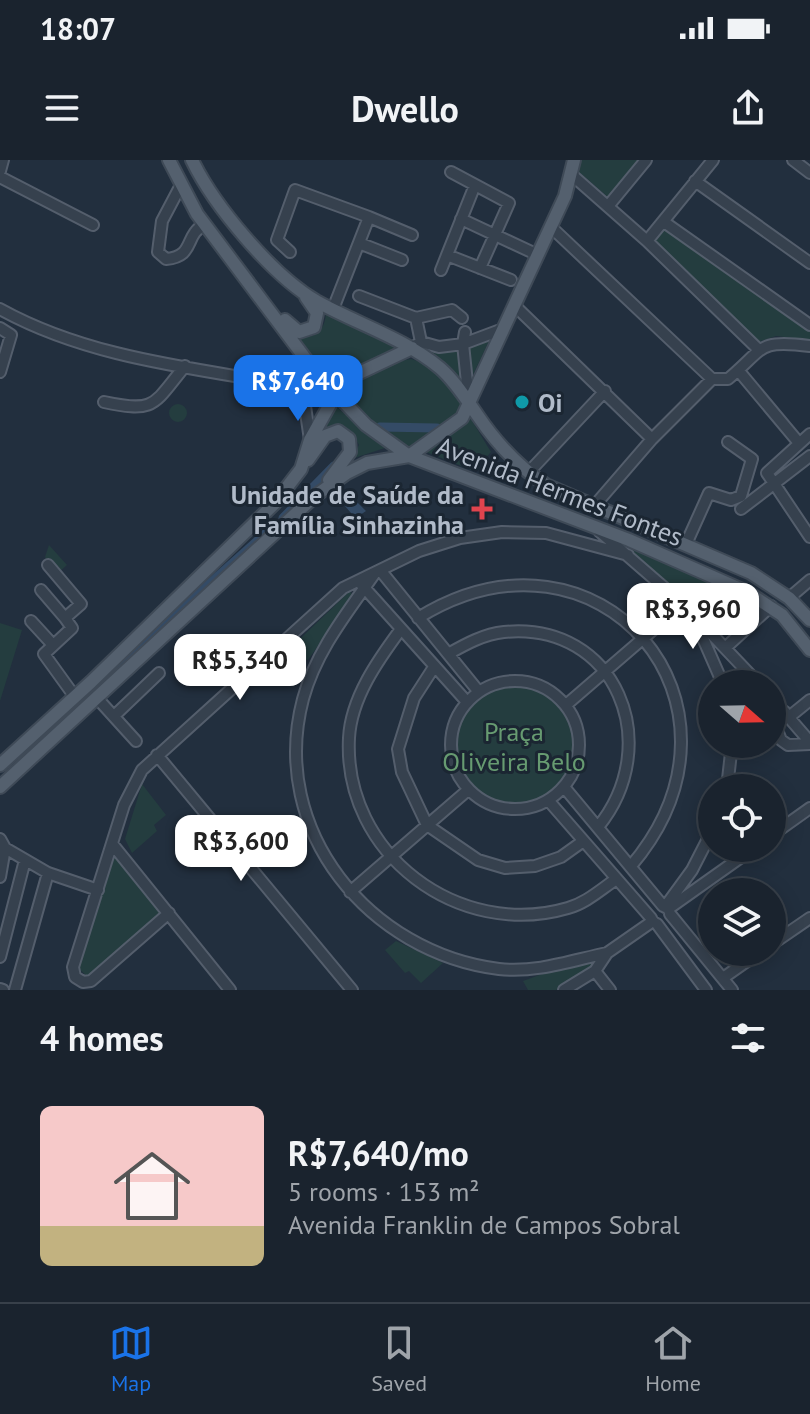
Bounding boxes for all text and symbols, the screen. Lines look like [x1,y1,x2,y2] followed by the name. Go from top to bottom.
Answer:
[40,9,116,48] text: 18:07
[351,85,459,132] text: Dwello
[40,86,84,130] icon: menu
[726,86,770,130] icon: share
[224,355,372,423] pin: R$7,640
[252,364,344,397] text: R$7,640
[538,386,562,419] place label: Oi
[513,393,531,411] marker: Oi
[432,429,688,553] street label: Avenida Hermes Fontes
[231,478,464,541] place label: Unidade de Saúde da Família Sinhazinha
[471,498,493,520] marker: Unidade de Saúde da Família Sinhazinha
[619,583,767,651] pin: R$3,960
[645,592,741,625] text: R$3,960
[166,634,314,702] pin: R$5,340
[192,643,288,676] text: R$5,340
[698,670,786,758] north arrow
[698,670,786,966] map controls
[442,715,586,778] park label: Praça Oliveira Belo
[698,774,786,862] button: locate
[167,815,315,883] pin: R$3,600
[193,824,289,857] text: R$3,600
[698,878,786,966] button: layers
[40,1016,164,1060] text: 4 homes
[726,1016,770,1060] icon: filters
[288,1131,469,1175] text: R$7,640/mo
[104,1138,200,1234] icon: home
[288,1175,480,1208] text: 5 rooms · 153 m²
[288,1208,680,1241] text: Avenida Franklin de Campos Sobral
[109,1321,153,1397] tab: Map
[371,1321,427,1397] tab: Saved
[645,1321,701,1397] tab: Home

